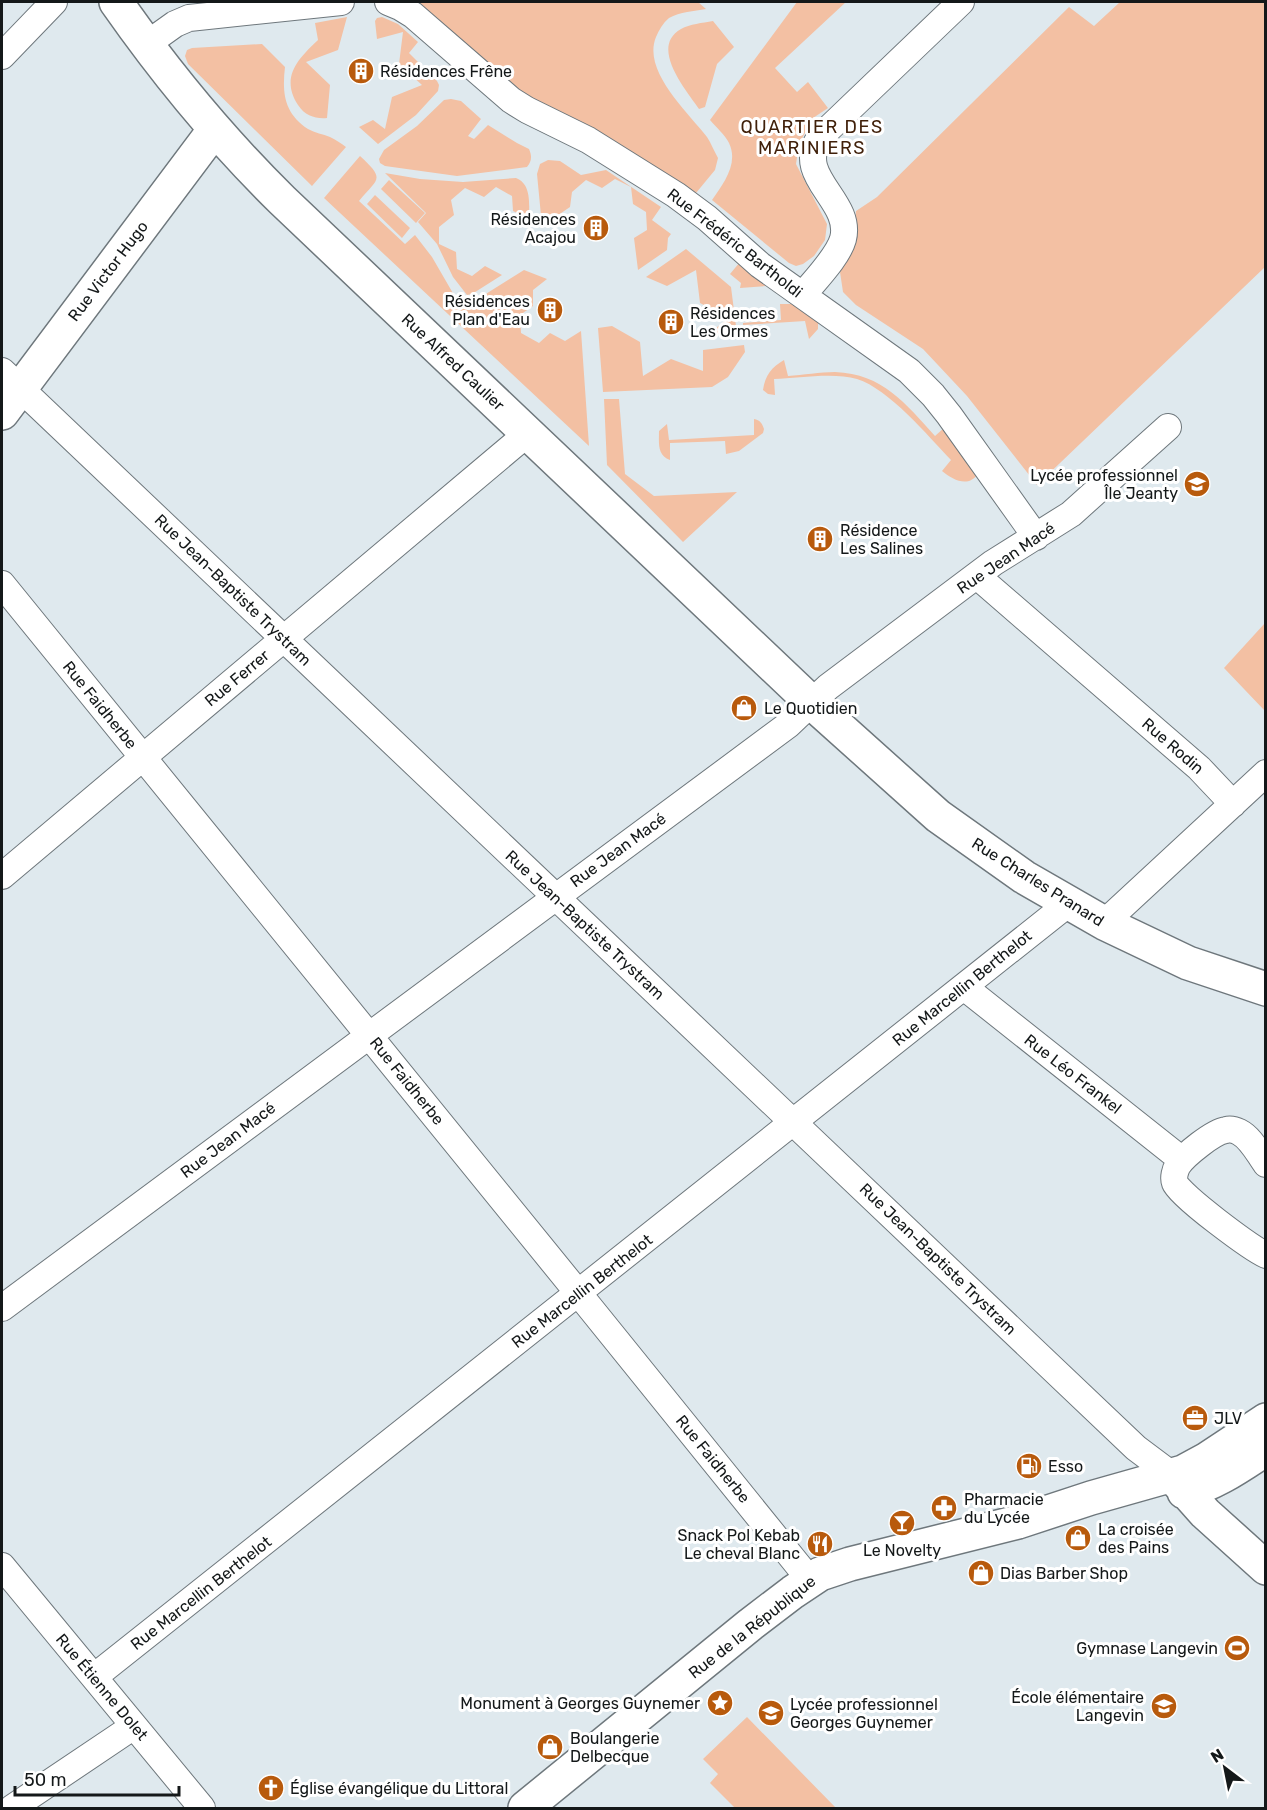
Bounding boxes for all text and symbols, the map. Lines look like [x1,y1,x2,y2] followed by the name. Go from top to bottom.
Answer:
[346,56,376,86] building icon: Résidences Frêne
[380,62,512,81] place label: Résidences Frêne
[740,116,884,159] district label: QUARTIER DES MARINIERS
[664,184,806,302] street label: Rue Frédéric Bartholdi
[490,210,576,247] place label: Résidences Acajou
[581,213,611,243] building icon: Résidences Acajou
[64,217,152,325] street label: Rue Victor Hugo
[444,292,530,329] place label: Résidences Plan d'Eau
[535,295,565,325] building icon: Résidences Plan d'Eau
[690,304,776,341] place label: Résidences Les Ormes
[656,307,686,337] building icon: Résidences Les Ormes
[398,309,508,415] street label: Rue Alfred Caulier
[1030,466,1178,503] place label: Lycée professionnel Île Jeanty
[1182,469,1212,499] school or university icon: Lycée professionnel Île Jeanty
[151,510,315,670] street label: Rue Jean-Baptiste Trystram
[953,518,1059,598] street label: Rue Jean Macé
[840,521,923,558] place label: Résidence Les Salines
[805,524,835,554] building icon: Résidence Les Salines
[201,646,273,710] street label: Rue Ferrer
[59,657,141,753] street label: Rue Faidherbe
[729,693,759,723] shop icon: Le Quotidien
[764,699,857,718] place label: Le Quotidien
[1138,714,1208,778] street label: Rue Rodin
[566,809,670,891] street label: Rue Jean Macé
[968,834,1108,930] street label: Rue Charles Pranard
[502,846,668,1004] street label: Rue Jean-Baptiste Trystram
[889,926,1035,1050] street label: Rue Marcellin Berthelot
[1021,1030,1125,1118] street label: Rue Léo Frankel
[366,1033,448,1129] street label: Rue Faidherbe
[177,1098,279,1182] street label: Rue Jean Macé
[856,1179,1020,1339] street label: Rue Jean-Baptiste Trystram
[508,1230,656,1352] street label: Rue Marcellin Berthelot
[1180,1403,1210,1433] office icon: JLV
[1214,1409,1242,1428] place label: JLV
[672,1411,754,1507] street label: Rue Faidherbe
[1014,1451,1044,1481] fuel station icon: Esso
[1048,1457,1083,1476] place label: Esso
[964,1490,1044,1527] place label: Pharmacie du Lycée
[929,1493,959,1523] pharmacy icon: Pharmacie du Lycée
[887,1508,917,1538] bar icon: Le Novelty
[1098,1520,1174,1557] place label: La croisée des Pains
[1063,1523,1093,1553] shop icon: La croisée des Pains
[678,1526,800,1563] place label: Snack Pol Kebab Le cheval Blanc
[805,1529,835,1559] restaurant icon: Snack Pol Kebab Le cheval Blanc
[127,1532,275,1654] street label: Rue Marcellin Berthelot
[863,1541,941,1560] place label: Le Novelty
[966,1558,996,1588] shop icon: Dias Barber Shop
[1000,1564,1128,1583] place label: Dias Barber Shop
[685,1571,819,1682] street label: Rue de la République
[52,1630,152,1744] street label: Rue Étienne Dolet
[1222,1633,1252,1663] sports icon: Gymnase Langevin
[1076,1639,1218,1658] place label: Gymnase Langevin
[705,1688,735,1718] place icon: Monument à Georges Guynemer
[1011,1688,1144,1725] place label: École élémentaire Langevin
[1149,1691,1179,1721] school or university icon: École élémentaire Langevin
[460,1694,700,1713] place label: Monument à Georges Guynemer
[790,1695,938,1732] place label: Lycée professionnel Georges Guynemer
[756,1698,786,1728] school or university icon: Lycée professionnel Georges Guynemer
[570,1729,659,1766] place label: Boulangerie Delbecque
[535,1732,565,1762] shop icon: Boulangerie Delbecque
[1195,1738,1255,1798] north arrow
[1207,1745,1227,1767] text: N
[15,1759,178,1797] scale bar
[24,1769,67,1791] text: 50 m
[256,1773,286,1803] church icon: Église évangélique du Littoral
[290,1779,508,1798] place label: Église évangélique du Littoral

